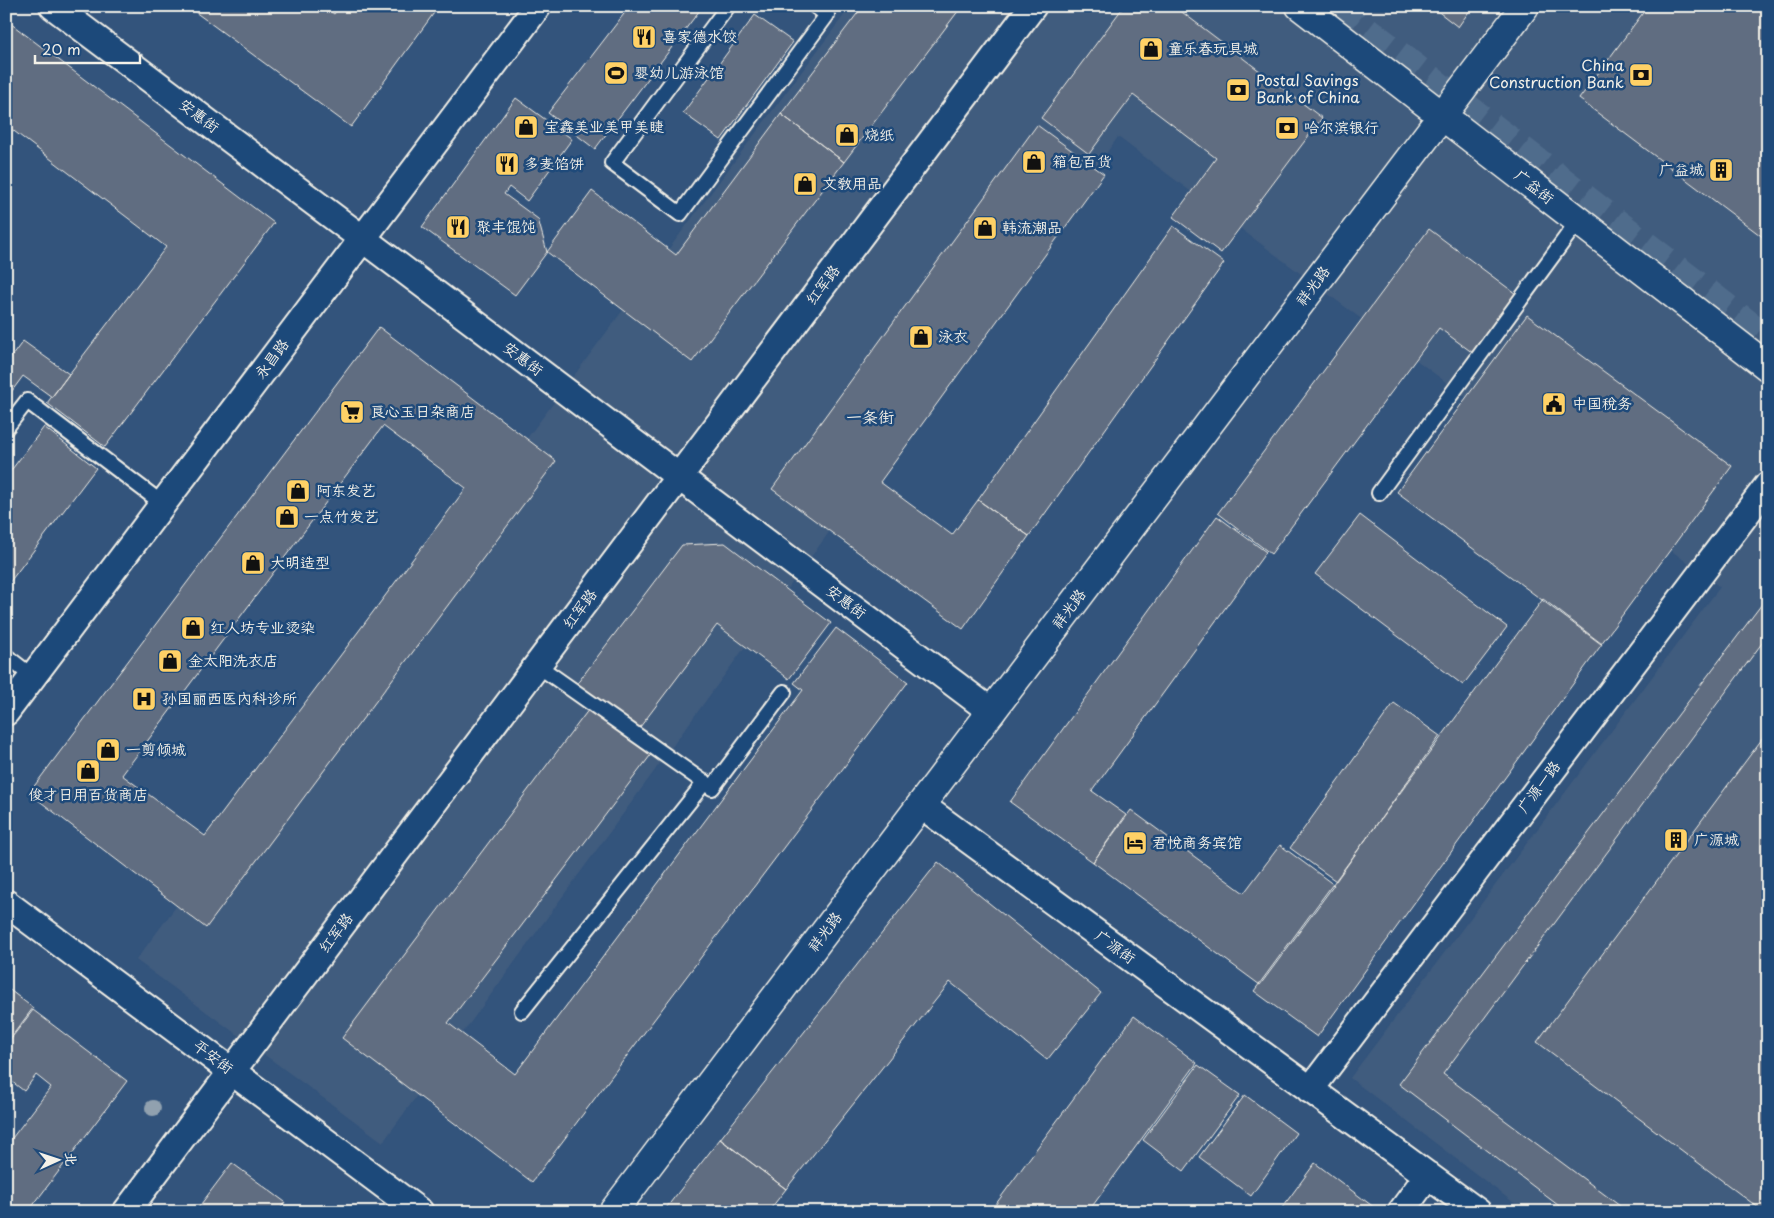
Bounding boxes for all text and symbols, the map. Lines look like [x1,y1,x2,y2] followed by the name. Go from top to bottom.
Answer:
[631,24,657,50] restaurant icon: 喜家德水饺
[662,24,737,47] place label: 喜家德水饺
[35,32,140,64] scale bar
[1138,36,1164,62] shop icon: 童乐春玩具城
[1168,36,1258,59] place label: 童乐春玩具城
[42,37,81,60] text: 20 m
[1489,53,1625,93] place label: China Construction Bank
[603,60,629,86] sports icon: 婴幼儿游泳馆
[634,60,724,83] place label: 婴幼儿游泳馆
[1628,62,1654,88] bank icon: China Construction Bank
[1256,68,1360,108] place label: Postal Savings Bank of China
[1225,77,1251,103] bank icon: Postal Savings Bank of China
[175,92,225,138] street label: 安惠街
[513,114,539,140] shop icon: 宝鑫美业美甲美睫
[544,114,664,137] place label: 宝鑫美业美甲美睫
[1274,115,1300,141] bank icon: 哈尔滨银行
[1304,115,1379,138] place label: 哈尔滨银行
[834,122,860,148] shop icon: 烧纸
[864,122,894,145] place label: 烧纸
[1021,149,1047,175] shop icon: 箱包百货
[1052,149,1112,172] place label: 箱包百货
[494,151,520,177] restaurant icon: 多麦馅饼
[524,151,584,174] place label: 多麦馅饼
[1659,157,1704,180] place label: 广益城
[1708,157,1734,183] building icon: 广益城
[1510,163,1560,209] street label: 广益街
[792,171,818,197] shop icon: 文教用品
[822,171,882,194] place label: 文教用品
[445,214,471,240] restaurant icon: 聚丰馄饨
[476,214,536,237] place label: 聚丰馄饨
[972,215,998,241] shop icon: 韩流潮品
[1002,215,1062,238] place label: 韩流潮品
[799,259,845,309] street label: 红军路
[1289,260,1335,310] street label: 祥光路
[908,324,934,350] shop icon: 泳衣
[938,324,968,347] place label: 泳衣
[248,333,294,383] street label: 永昌路
[499,335,549,381] street label: 安惠街
[1541,391,1567,417] public building icon: 中国税务
[1572,391,1632,414] place label: 中国税务
[339,399,365,425] supermarket icon: 良心玉日杂商店
[370,399,475,422] place label: 良心玉日杂商店
[846,404,894,428] district label: 一条街
[285,478,311,504] shop icon: 阿东发艺
[316,478,376,501] place label: 阿东发艺
[274,504,300,530] shop icon: 一点竹发艺
[304,504,379,527] place label: 一点竹发艺
[240,550,266,576] shop icon: 大明造型
[270,550,330,573] place label: 大明造型
[822,578,872,624] street label: 安惠街
[556,583,602,633] street label: 红军路
[1045,583,1091,633] street label: 祥光路
[180,615,206,641] shop icon: 红人坊专业烫染
[210,615,315,638] place label: 红人坊专业烫染
[157,648,183,674] shop icon: 金太阳洗衣店
[188,648,278,671] place label: 金太阳洗衣店
[131,686,157,712] hospital icon: 孙国丽西医内科诊所
[162,686,297,709] place label: 孙国丽西医内科诊所
[95,737,121,763] shop icon: 一剪倾城
[126,737,186,760] place label: 一剪倾城
[1511,755,1565,817] street label: 广源一路
[75,758,101,784] shop icon: 俊才日用百货商店
[28,782,148,805] place label: 俊才日用百货商店
[1663,827,1689,853] building icon: 广源城
[1694,827,1739,850] place label: 广源城
[1122,830,1148,856] hotel icon: 君悦商务宾馆
[1152,830,1242,853] place label: 君悦商务宾馆
[801,906,847,956] street label: 祥光路
[312,907,358,957] street label: 红军路
[1091,923,1141,968] street label: 广源街
[189,1033,239,1079] street label: 平安街
[32,1136,82,1186] north arrow
[61,1152,82,1167] text: 北

